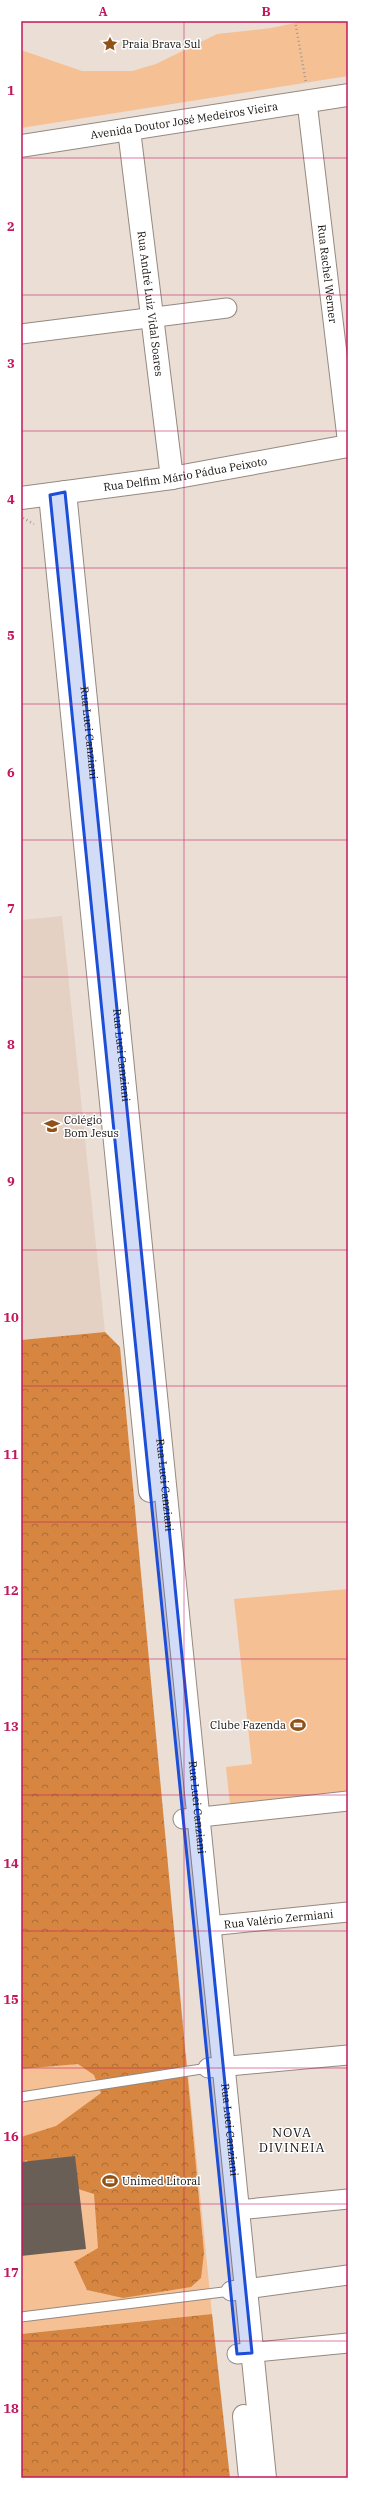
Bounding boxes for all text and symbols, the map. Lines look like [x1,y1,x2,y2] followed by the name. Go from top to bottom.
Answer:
[98,3,108,20] text: A
[261,3,271,20] text: B
[101,35,119,53] place icon: Praia Brava Sul
[122,37,201,51] place label: Praia Brava Sul
[7,82,15,99] text: 1
[89,99,279,142] street label: Avenida Doutor José Medeiros Vieira
[7,218,15,235] text: 2
[315,224,340,324] street label: Rua Rachel Werner
[135,230,166,377] street label: Rua André Luiz Vidal Soares
[7,355,15,372] text: 3
[103,454,268,494] street label: Rua Delfim Mário Pádua Peixoto
[7,491,15,508] text: 4
[7,627,15,644] text: 5
[78,686,101,780] street label: Rua Luci Canziani
[7,764,15,781] text: 6
[7,900,15,917] text: 7
[110,1008,133,1103] street label: Rua Luci Canziani
[7,1036,15,1053] text: 8
[64,1113,119,1140] place label: Colégio Bom Jesus
[43,1117,61,1135] school or university icon: Colégio Bom Jesus
[7,1173,15,1190] text: 9
[3,1309,19,1326] text: 10
[153,1438,177,1533] street label: Rua Luci Canziani
[3,1446,19,1463] text: 11
[3,1582,19,1599] text: 12
[289,1716,307,1734] sports icon: Clube Fazenda
[3,1718,19,1735] text: 13
[210,1718,286,1732] place label: Clube Fazenda
[186,1760,209,1855] street label: Rua Luci Canziani
[3,1855,19,1872] text: 14
[223,1906,335,1931] street label: Rua Valério Zermiani
[3,1991,19,2008] text: 15
[218,2083,242,2177] street label: Rua Luci Canziani
[259,2124,325,2156] district label: NOVA DIVINEIA
[3,2128,19,2145] text: 16
[101,2172,119,2190] sports icon: Unimed Litoral
[122,2174,201,2188] place label: Unimed Litoral
[3,2264,19,2281] text: 17
[3,2400,19,2417] text: 18

